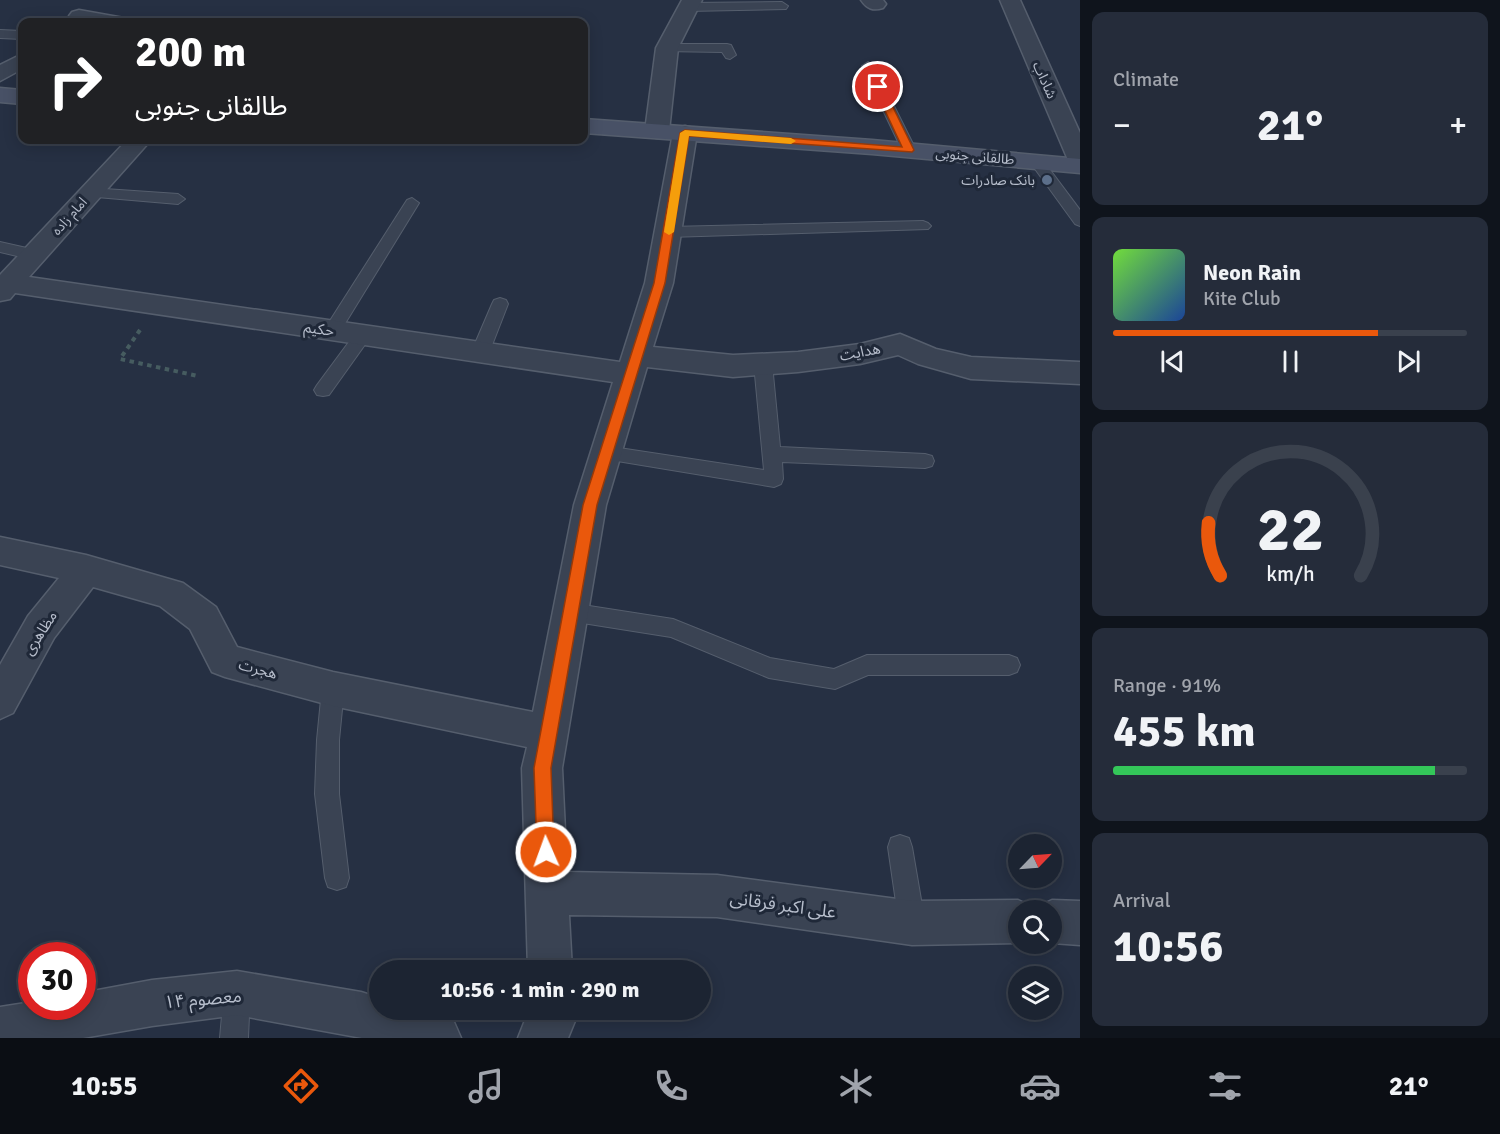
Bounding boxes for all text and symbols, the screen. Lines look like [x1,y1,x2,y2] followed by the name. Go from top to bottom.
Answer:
[135,27,246,78] text: 200 m
[36,42,114,120] icon: right
[1029,59,1060,101] street label: شاداب
[852,61,903,112] pin
[1113,67,1179,92] text: Climate
[861,70,894,103] icon: arrive
[135,90,288,123] text: طالقانی جنوبی
[1257,98,1323,153] text: 21°
[1113,105,1131,146] text: −
[1449,105,1467,146] text: +
[935,145,1015,168] street label: طالقانی جنوبی
[961,172,1035,189] place label: بانک صادرات
[1040,173,1054,187] marker: بانک صادرات
[48,194,92,240] street label: امام زاده
[1203,259,1301,286] text: Neon Rain
[1203,286,1281,311] text: Kite Club
[302,318,336,342] street label: حکیم
[838,339,882,365] street label: هدایت
[1156,345,1189,378] icon: previous
[1274,345,1307,378] icon: pause
[1392,345,1425,378] icon: next
[1256,491,1324,568] text: 22
[1266,561,1314,587] text: km/h
[19,608,61,658] street label: مظاهری
[237,655,279,683] street label: هجرت
[1113,673,1221,698] text: Range · 91%
[1113,704,1256,759] text: 455 km
[514,820,578,884] position arrow
[1008,834,1062,888] north arrow
[1008,834,1062,1020] map controls
[729,887,837,923] street label: علی اکبر فرقانی
[1113,888,1171,913] text: Arrival
[1008,900,1062,954] button: search
[1113,919,1223,974] text: 10:56
[18,942,96,1020] speed limit sign: 30
[1008,966,1062,1020] button: layers
[440,976,640,1003] text: 10:56 · 1 min · 290 m
[163,985,243,1016] street label: ۱۴ معصوم
[280,1065,322,1107] icon: directions
[465,1065,507,1107] icon: music
[650,1065,692,1107] icon: phone
[835,1065,877,1107] icon: climate
[1019,1065,1061,1107] icon: car
[1204,1065,1246,1107] icon: filters
[71,1070,138,1103] text: 10:55
[1389,1070,1429,1103] text: 21°

